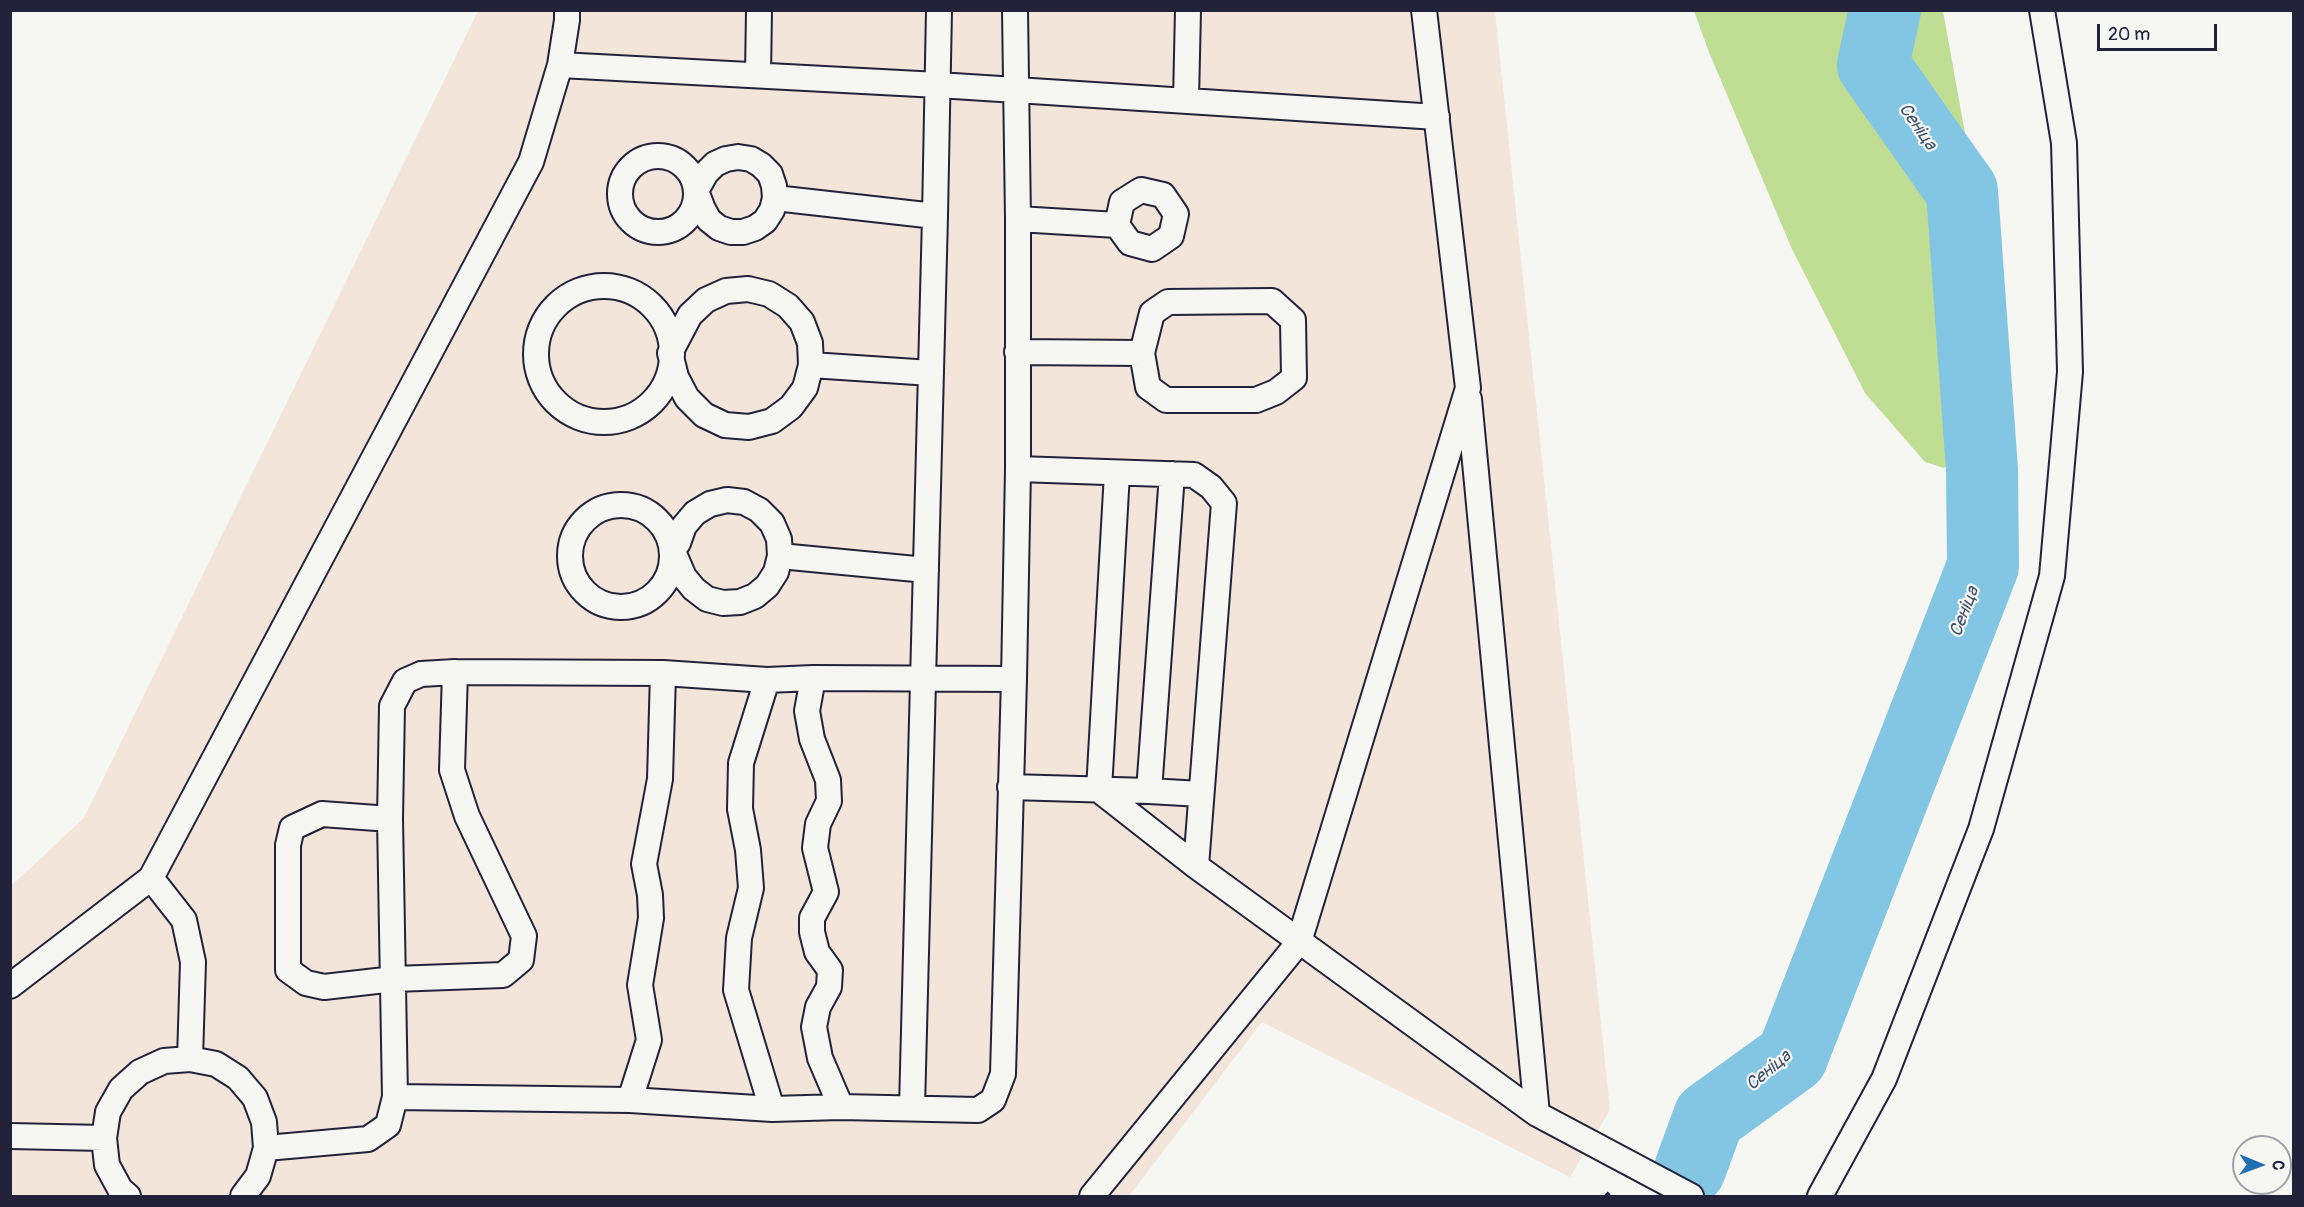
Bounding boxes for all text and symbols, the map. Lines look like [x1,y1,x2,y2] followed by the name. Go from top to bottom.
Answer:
[2100,12,2220,50] scale bar
[2108,23,2150,46] text: 20 m
[1893,100,1941,154] water label: Сеніца
[1946,584,1984,640] water label: Сеніца
[1742,1046,1796,1096] water label: Сеніца
[2232,1135,2292,1195] north arrow
[2268,1160,2288,1170] text: С

